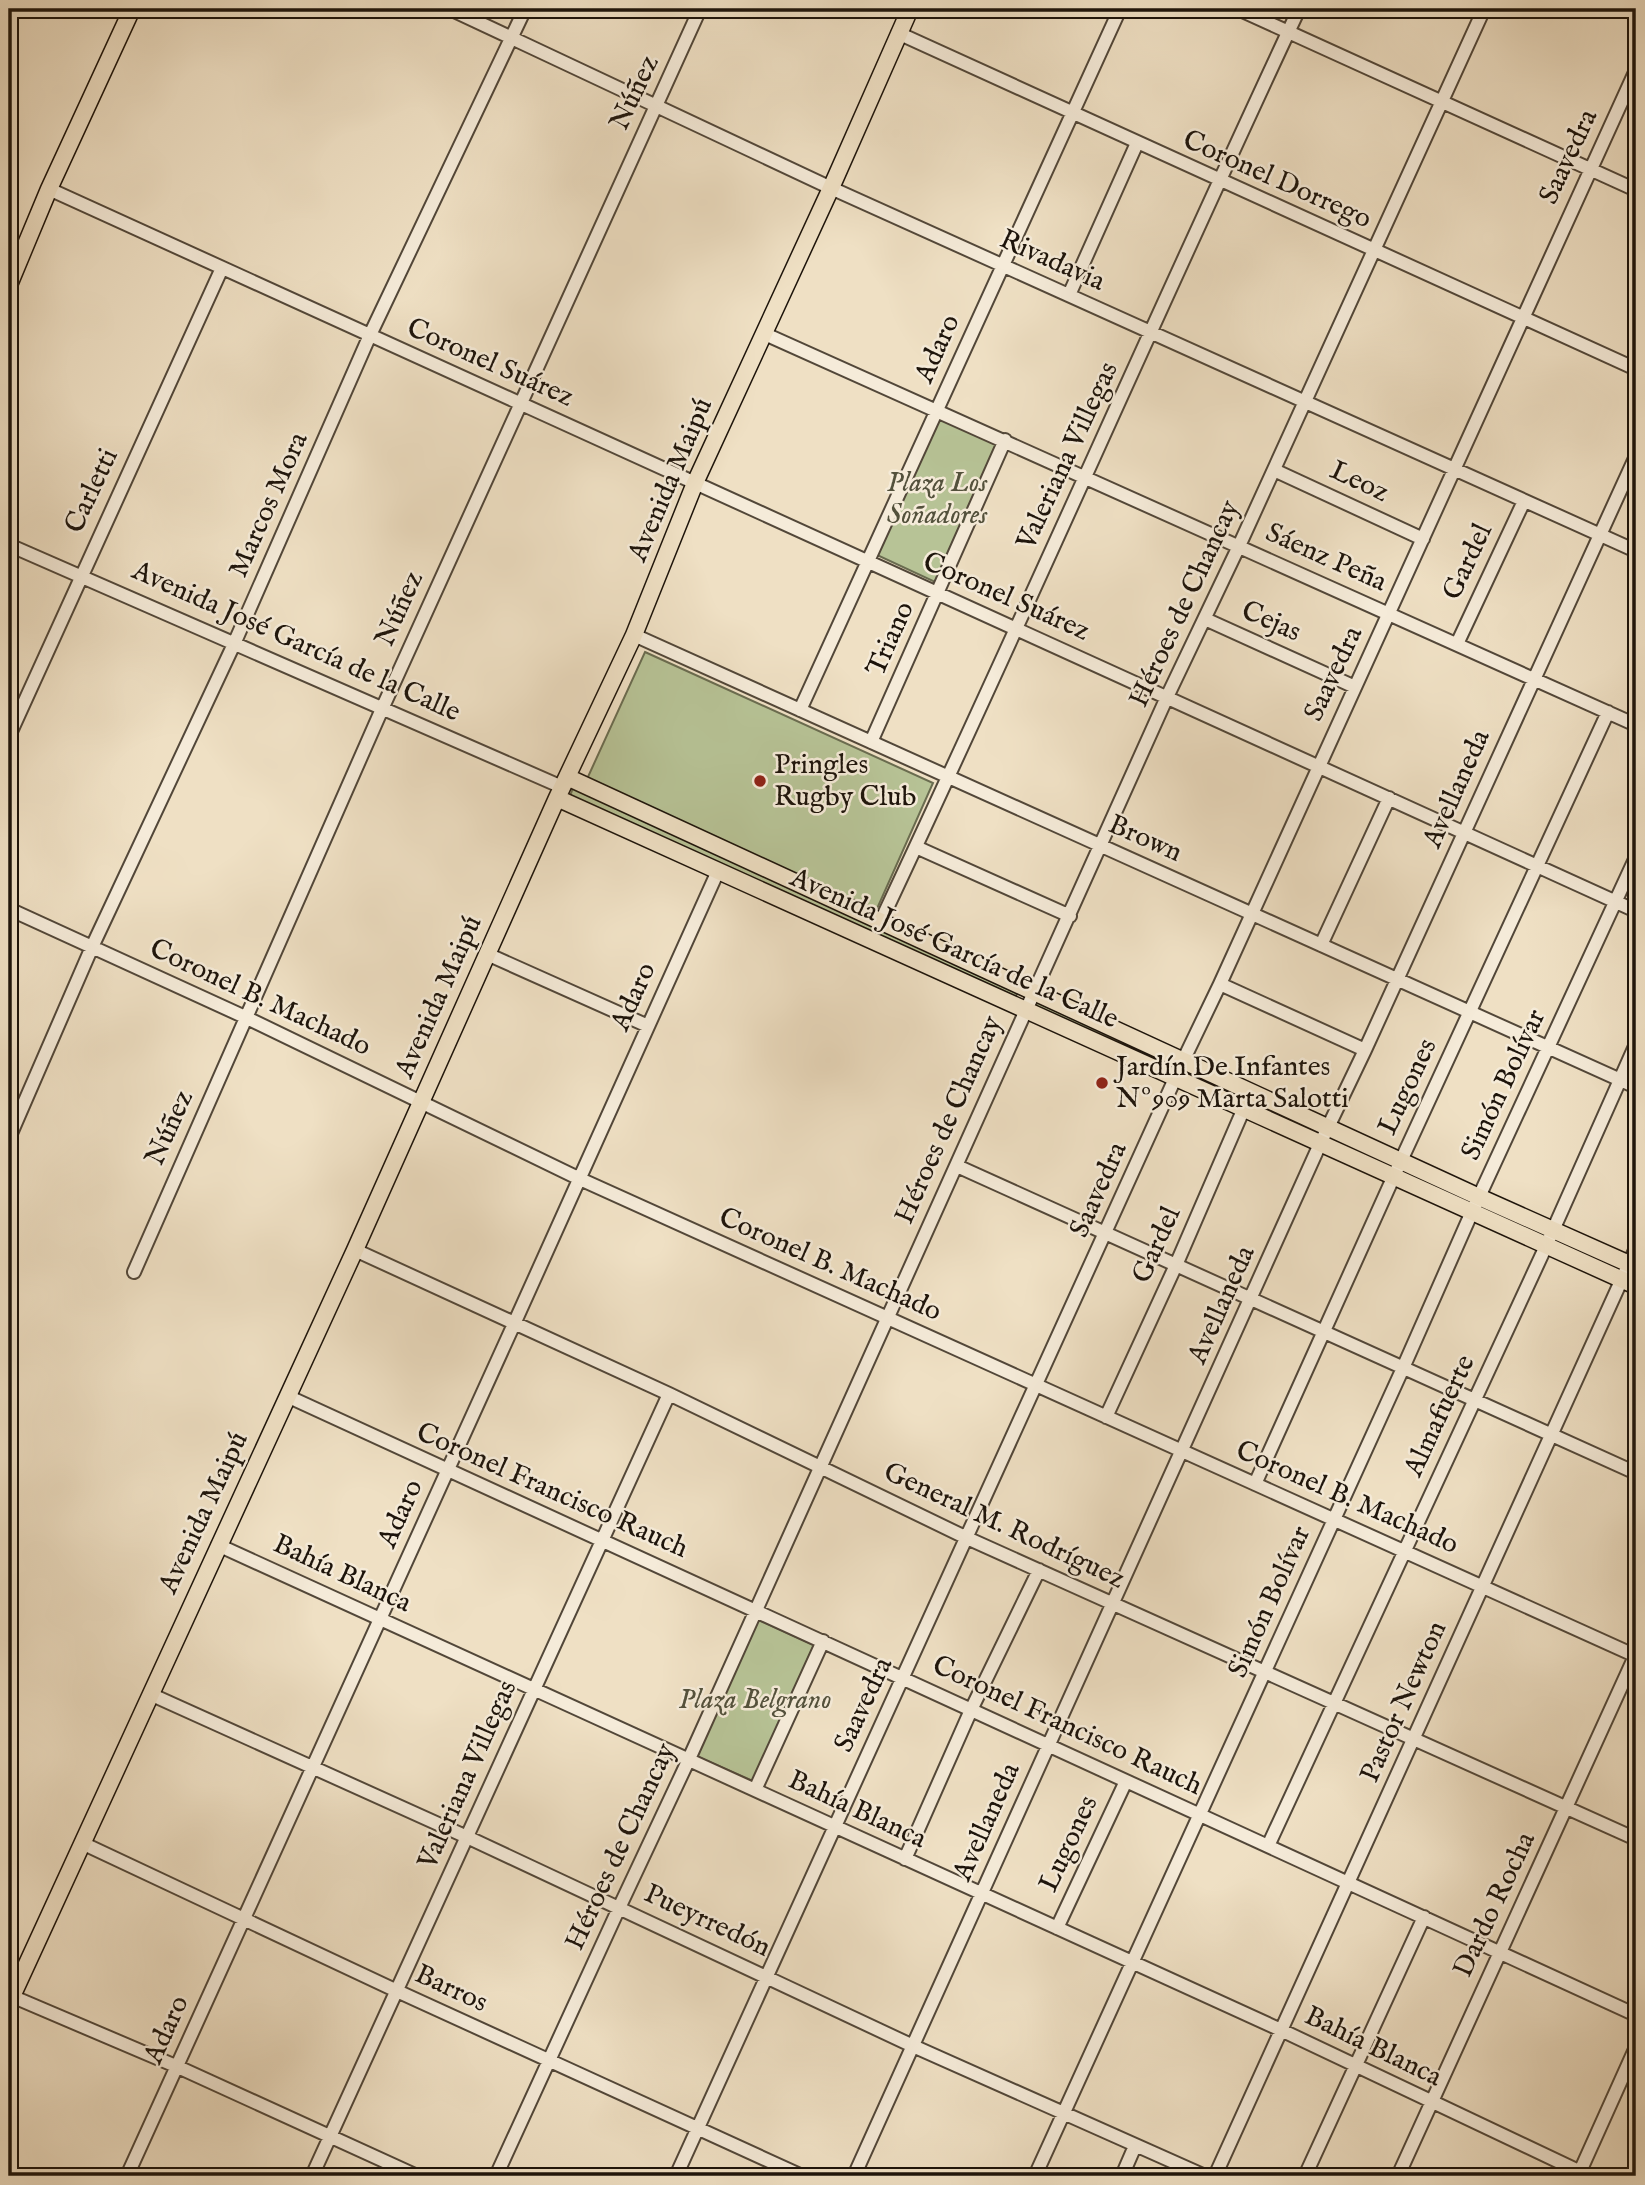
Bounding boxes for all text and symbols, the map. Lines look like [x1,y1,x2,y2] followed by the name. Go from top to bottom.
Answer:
[603,50,668,136] street label: Núñez
[1532,103,1607,210] street label: Saavedra
[1177,123,1377,237] street label: Coronel Dorrego
[994,222,1111,300] street label: Rivadavia
[907,309,968,390] street label: Adaro
[401,311,579,415] street label: Coronel Suárez
[1009,357,1127,556] street label: Valeriana Villegas
[620,393,721,568] street label: Avenida Maipú
[221,426,317,583] street label: Marcos Mora
[57,443,127,539] street label: Carletti
[1324,453,1394,511] street label: Leoz
[887,466,988,533] park label: Plaza Los Soñadores
[1122,495,1248,713] street label: Héroes de Chancay
[1260,516,1393,601] street label: Sáenz Peña
[1435,518,1501,606] street label: Gardel
[917,545,1095,649] street label: Coronel Suárez
[125,553,466,730] street label: Avenida José García de la Calle
[368,566,432,652] street label: Núñez
[1236,594,1306,650] street label: Cejas
[859,596,923,682] street label: Triano
[1297,620,1372,727] street label: Saavedra
[1415,724,1499,854] street label: Avellaneda
[774,748,917,815] place label: Pringles Rugby Club
[752,773,768,789] marker: Pringles Rugby Club
[1103,807,1187,871] street label: Brown
[783,860,1124,1037] street label: Avenida José García de la Calle
[387,910,490,1085] street label: Avenida Maipú
[144,931,376,1065] street label: Coronel B. Machado
[603,957,664,1038] street label: Adaro
[1454,1004,1554,1166] street label: Simón Bolívar
[887,1010,1011,1230] street label: Héroes de Chancay
[1371,1033,1445,1141] street label: Lugones
[1113,1050,1349,1117] place label: Jardín De Infantes Nº909 Marta Salotti
[1094,1075,1110,1091] marker: Jardín De Infantes Nº909 Marta Salotti
[138,1085,202,1171] street label: Núñez
[1063,1136,1136,1243] street label: Saavedra
[713,1200,947,1330] street label: Coronel B. Machado
[1125,1201,1189,1289] street label: Gardel
[1180,1240,1264,1370] street label: Avellaneda
[1396,1349,1484,1483] street label: Almafuerte
[411,1415,693,1567] street label: Coronel Francisco Rauch
[151,1427,257,1600] street label: Avenida Maipú
[1230,1433,1464,1563] street label: Coronel B. Machado
[878,1455,1130,1597] street label: General M. Rodríguez
[370,1474,431,1555] street label: Adaro
[1221,1521,1319,1683] street label: Simón Bolívar
[267,1527,418,1622] street label: Bahía Blanca
[1353,1616,1455,1788] street label: Pastor Newton
[926,1648,1208,1804] street label: Coronel Francisco Rauch
[827,1651,902,1758] street label: Saavedra
[410,1675,525,1876] street label: Valeriana Villegas
[679,1683,831,1718] park label: Plaza Belgrano
[558,1738,684,1956] street label: Héroes de Chancay
[945,1757,1029,1887] street label: Avellaneda
[782,1763,933,1858] street label: Bahía Blanca
[1032,1790,1106,1898] street label: Lugones
[1446,1826,1544,1983] street label: Dardo Rocha
[638,1876,776,1966] street label: Pueyrredón
[409,1957,493,2021] street label: Barros
[136,1990,197,2071] street label: Adaro
[1299,1999,1448,2096] street label: Bahía Blanca

